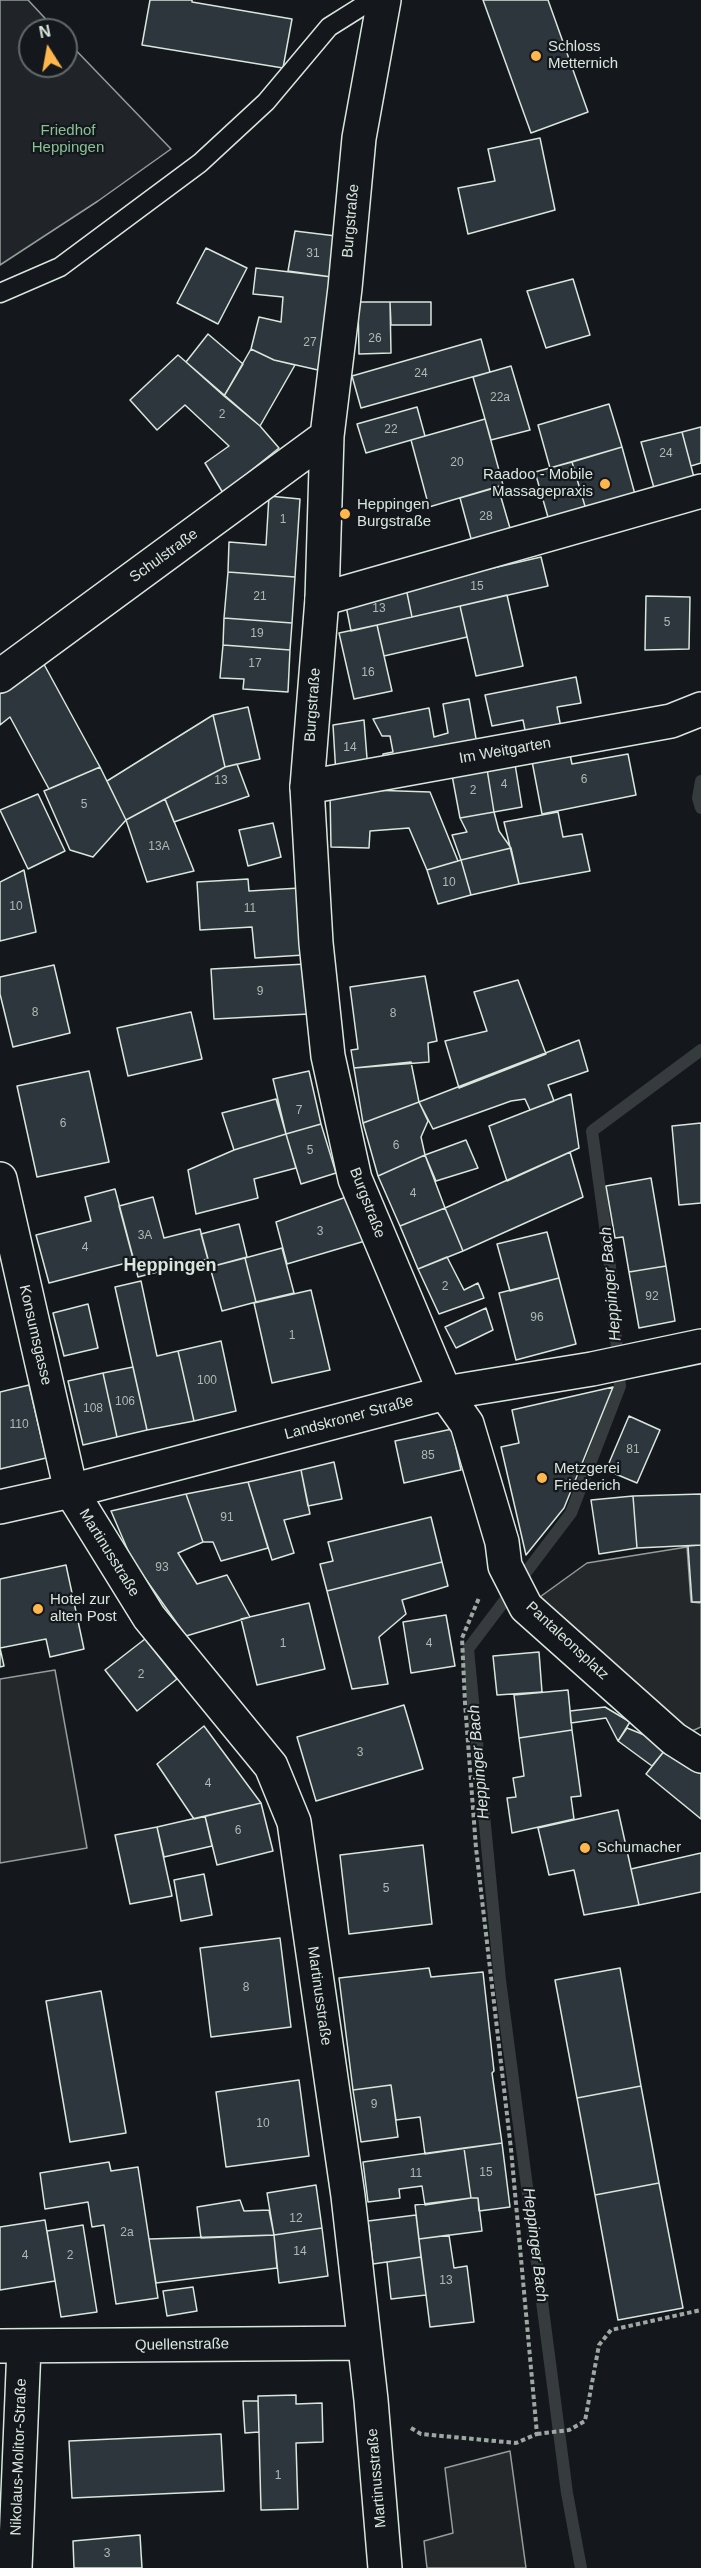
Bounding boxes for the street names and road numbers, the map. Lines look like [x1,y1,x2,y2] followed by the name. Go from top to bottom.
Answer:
[339,183,363,259] street label: Burgstraße
[126,525,202,587] street label: Schulstraße
[301,667,325,743] street label: Burgstraße
[458,734,552,768] street label: Im Weitgarten
[345,1165,389,1241] street label: Burgstraße
[15,1283,55,1387] street label: Konsumsgasse
[283,1392,415,1444] street label: Landskroner Straße
[75,1506,143,1600] street label: Martinusstraße
[522,1598,612,1684] street label: Pantaleonsplatz
[303,1945,335,2047] street label: Martinusstraße
[135,2335,229,2355] street label: Quellenstraße
[7,2378,31,2536] street label: Nikolaus-Molitor-Straße
[364,2427,390,2529] street label: Martinusstraße

